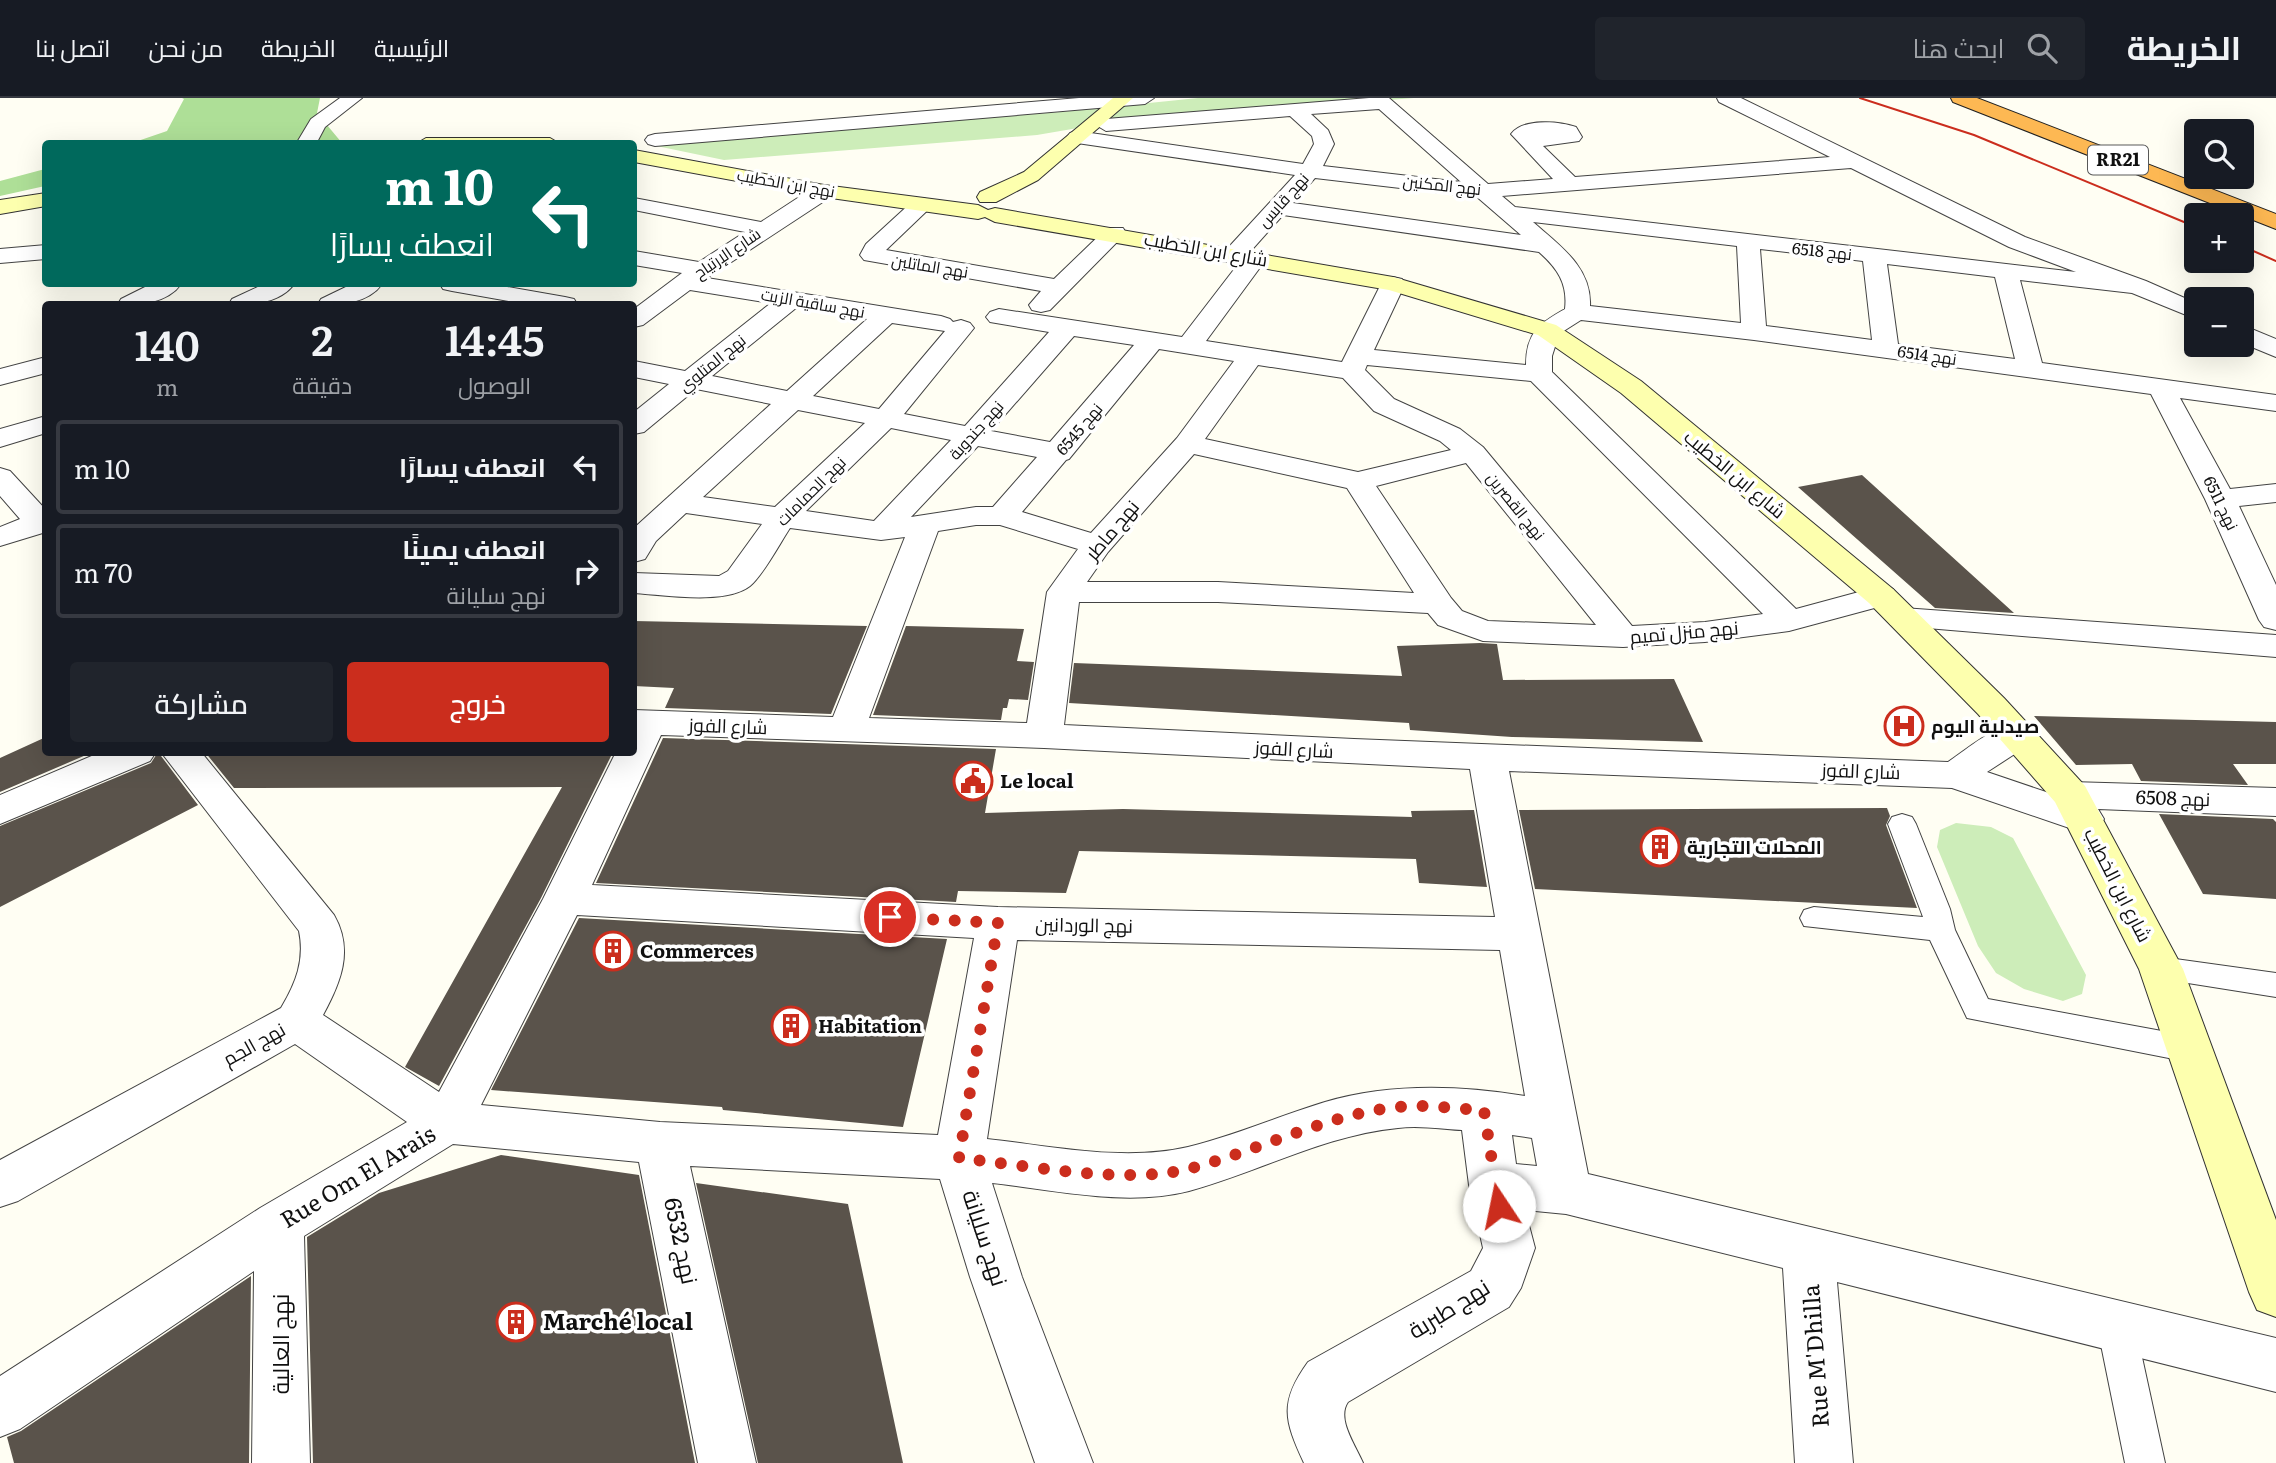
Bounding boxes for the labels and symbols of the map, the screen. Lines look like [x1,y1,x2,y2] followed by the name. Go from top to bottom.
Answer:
[2088,146,2148,174] road number: RR21
[735,162,837,203] street label: نهج ابن الخطيب
[1251,166,1314,233] street label: نهج قابس
[1402,168,1483,201] street label: نهج المكنين
[688,221,765,284] street label: شارع الإرتياح
[1142,223,1270,274] street label: شارع ابن الخطيب
[1791,235,1853,266] street label: نهج 6518
[890,247,970,284] street label: نهج الماتلين
[759,281,867,324] street label: نهج ساقية الزيت
[672,327,752,399] street label: نهج المتلوي
[1896,338,1958,371] street label: نهج 6514
[942,394,1009,465] street label: نهج جندوبة
[1049,397,1108,460] street label: نهج 6545
[1678,422,1793,525] street label: شارع ابن الخطيب
[770,450,851,531] street label: نهج الحمامات
[1481,466,1552,545] street label: نهج القصرين
[2198,471,2245,534] street label: نهج 6511
[1077,493,1146,567] street label: نهج ماطر
[1628,612,1740,651] street label: نهج منزل تميم
[1883,705,1925,747] hospital icon: صيدلية اليوم
[687,710,768,741] street label: شارع الفوز
[1931,711,2039,740] place label: صيدلية اليوم
[1253,732,1334,765] street label: شارع الفوز
[1820,755,1901,786] street label: شارع الفوز
[952,760,994,802] public building icon: Le local
[1000,766,1074,794] place label: Le local
[2135,782,2211,813] street label: نهج 6508
[2077,822,2160,947] street label: شارع ابن الخطيب
[1639,826,1681,868] building icon: المحلات التجارية
[1687,832,1822,860] place label: المحلات التجارية
[860,887,920,947] pin
[1035,909,1133,940] street label: نهج الوردانين
[592,930,634,972] building icon: Commerces
[640,936,754,964] place label: Commerces
[770,1005,812,1047] building icon: Habitation
[818,1011,922,1039] place label: Habitation
[217,1014,290,1073] street label: نهج الجم
[273,1115,441,1235] street label: Rue Om El Arais
[1462,1169,1536,1243] position arrow
[954,1185,1018,1290] street label: نهج سليانة
[656,1194,709,1287] street label: نهج 6532
[1401,1269,1496,1347] street label: نهج طبربة
[1792,1283,1836,1429] street label: Rue M'Dhilla
[262,1294,297,1394] street label: نهج العالية
[495,1301,537,1343] building icon: Marché local
[543,1303,693,1337] place label: Marché local

